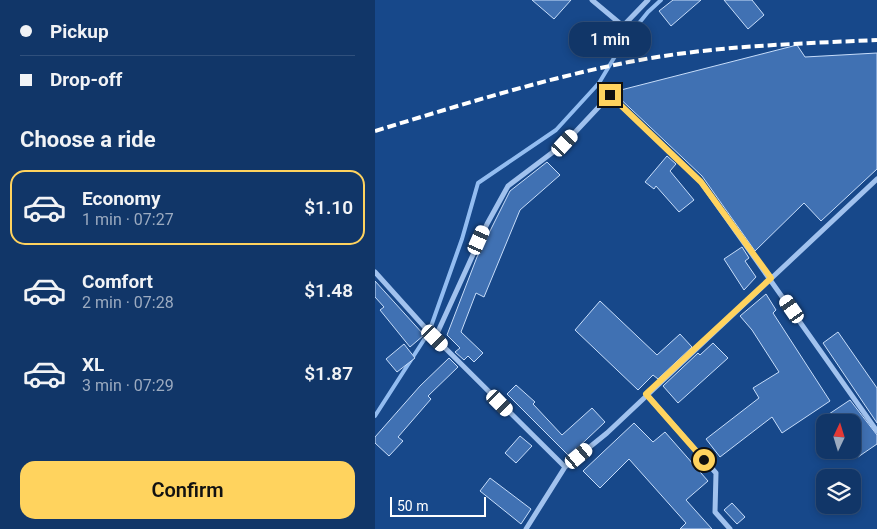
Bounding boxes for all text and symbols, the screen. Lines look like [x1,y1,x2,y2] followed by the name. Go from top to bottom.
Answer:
[50,20,109,43] text: Pickup
[569,22,651,58] callout: 1 min
[590,30,630,49] text: 1 min
[50,68,122,91] text: Drop-off
[599,84,621,106] route end
[20,127,156,152] text: Choose a ride
[549,127,580,159] car
[22,185,67,230] icon: car
[82,187,161,210] text: Economy
[304,196,353,219] text: $1.10
[82,210,174,229] text: 1 min · 07:27
[466,223,491,257] car
[22,268,67,313] icon: car
[82,270,153,293] text: Comfort
[304,279,353,302] text: $1.48
[777,292,806,326] car
[82,293,174,312] text: 2 min · 07:28
[419,322,450,354] car
[22,351,67,396] icon: car
[82,353,104,376] text: XL
[304,362,353,385] text: $1.87
[82,376,174,395] text: 3 min · 07:29
[484,387,515,419] car
[816,414,861,459] north arrow
[816,414,861,514] map controls
[562,441,595,471] car
[693,449,715,471] route start
[20,461,355,519] button: Confirm
[816,469,861,514] button: layers
[390,494,486,517] scale bar
[397,498,429,514] text: 50 m

